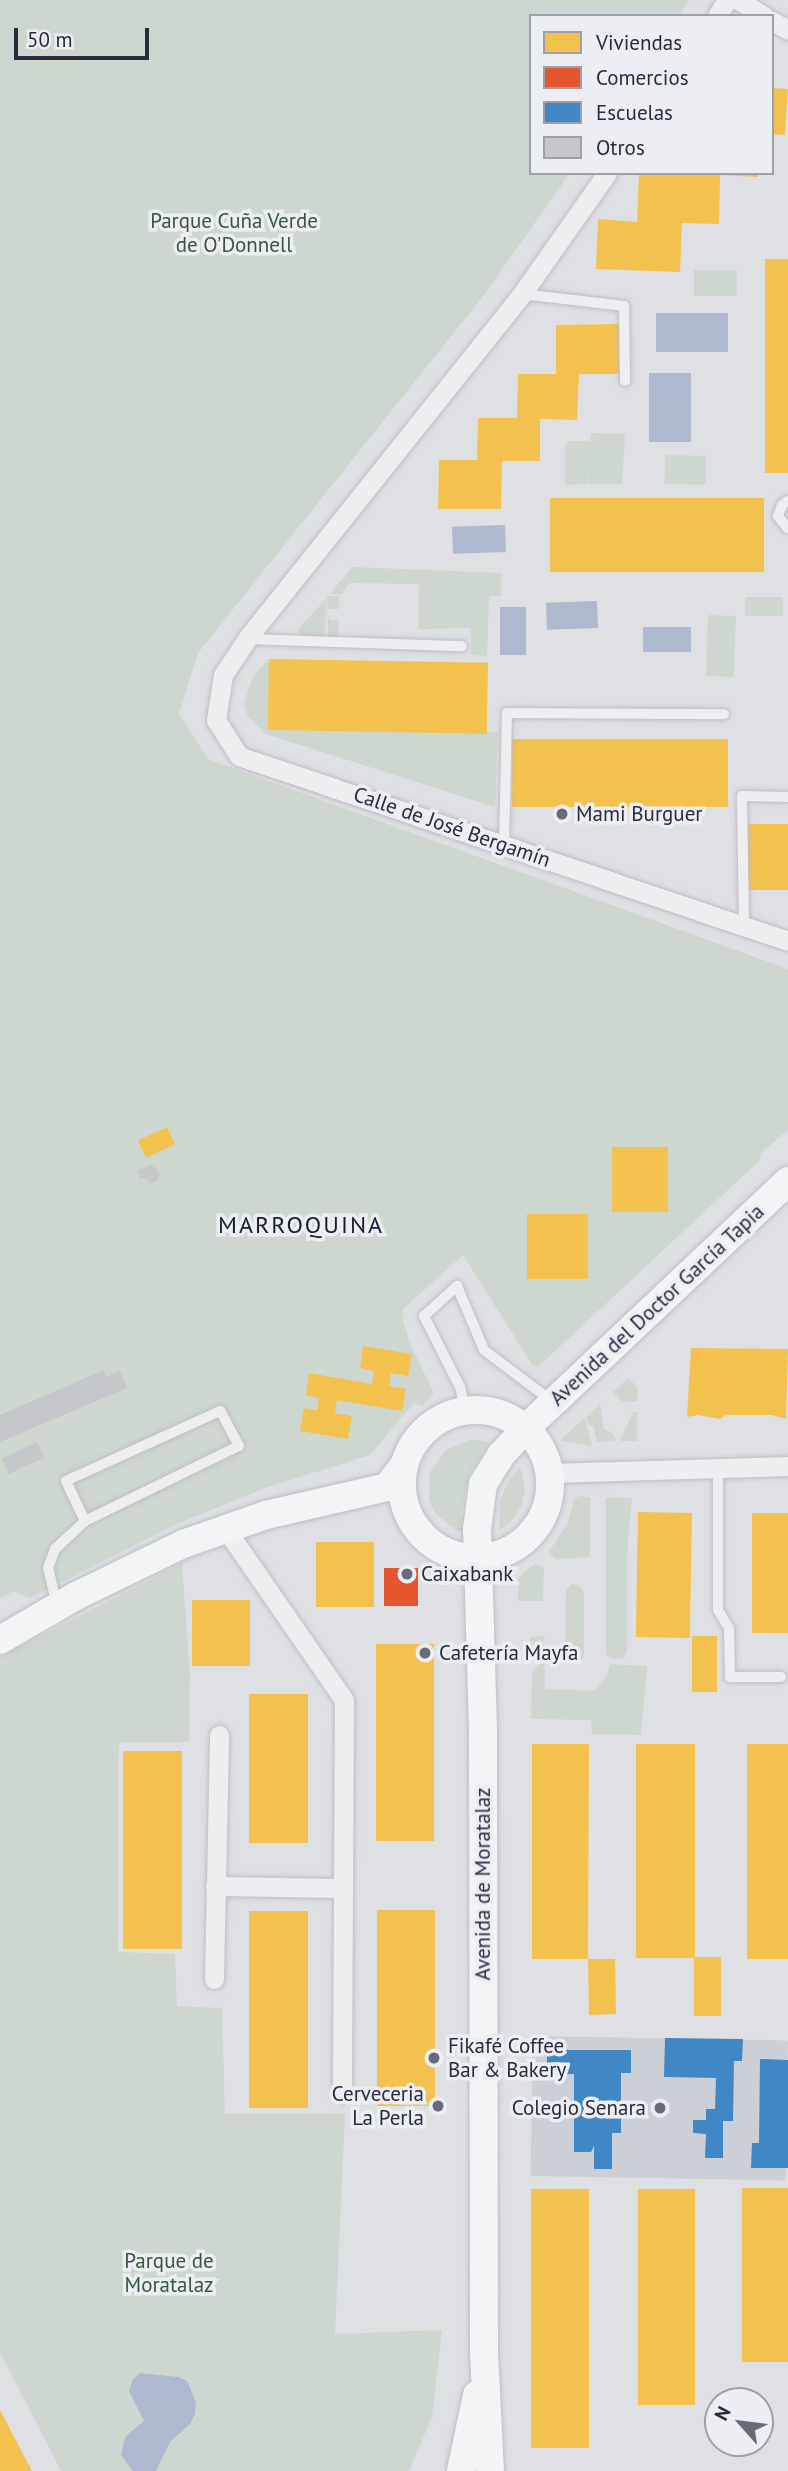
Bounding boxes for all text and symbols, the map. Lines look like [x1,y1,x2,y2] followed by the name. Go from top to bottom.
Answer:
[18,14,152,58] scale bar
[529,14,774,175] legend
[27,26,73,53] text: 50 m
[596,29,682,56] text: Viviendas
[596,64,689,91] text: Comercios
[596,99,673,126] text: Escuelas
[596,134,645,161] text: Otros
[150,208,318,258] park label: Parque Cuña Verde de O'Donnell
[350,781,554,873] street label: Calle de José Bergamín
[576,801,702,827] place label: Mami Burguer
[554,806,570,822] marker: Mami Burguer
[544,1199,770,1411] street label: Avenida del Doctor García Tapia
[219,1211,383,1239] district label: MARROQUINA
[421,1561,513,1587] place label: Caixabank
[399,1566,415,1582] marker: Caixabank
[439,1640,578,1666] place label: Cafetería Mayfa
[417,1645,433,1661] marker: Cafetería Mayfa
[470,1787,496,1981] street label: Avenida de Moratalaz
[448,2033,566,2083] place label: Fikafé Coffee Bar & Bakery
[426,2050,442,2066] marker: Fikafé Coffee Bar & Bakery
[332,2081,424,2131] place label: Cerveceria La Perla
[512,2095,646,2121] place label: Colegio Senara
[430,2098,446,2114] marker: Cerveceria La Perla
[652,2100,668,2116] marker: Colegio Senara
[124,2248,214,2298] park label: Parque de Moratalaz
[704,2387,774,2457] north arrow
[709,2402,736,2424] text: N

